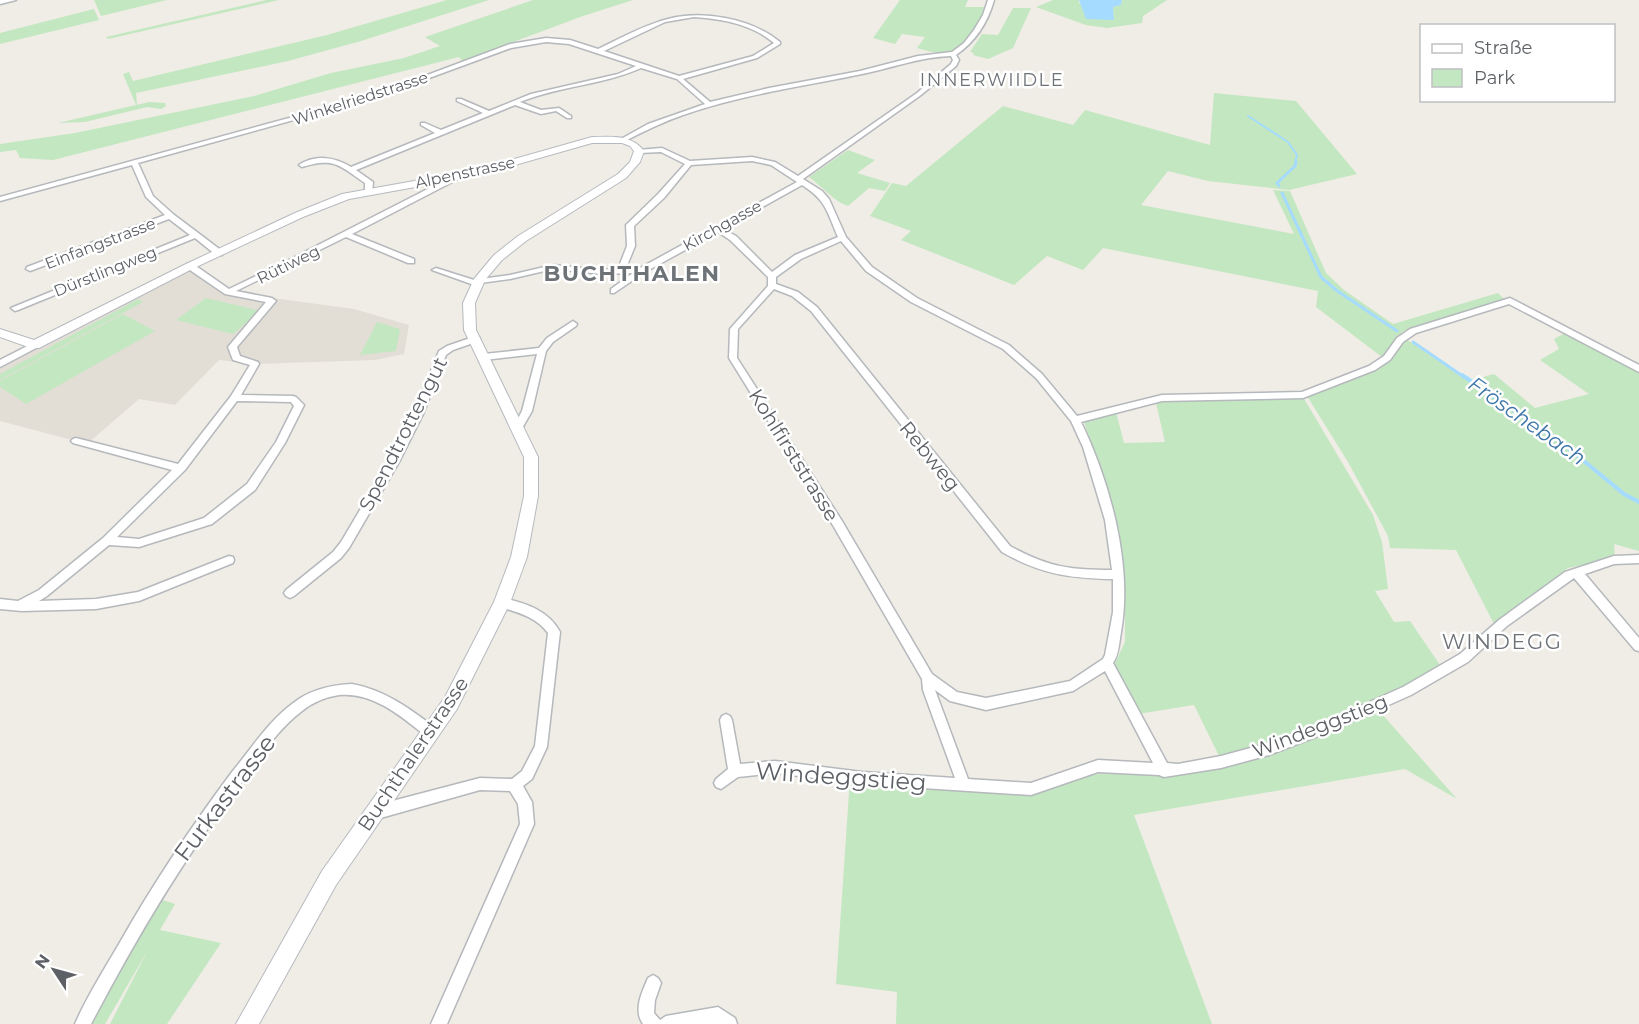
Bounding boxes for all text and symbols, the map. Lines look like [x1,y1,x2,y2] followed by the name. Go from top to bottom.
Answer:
[1420,24,1615,102] legend
[1474,37,1533,59] text: Straße
[1474,67,1515,89] text: Park
[290,68,430,129] street label: Winkelriedstrasse
[920,69,1064,91] district label: INNERWIIDLE
[413,153,517,192] street label: Alpenstrasse
[679,196,765,255] street label: Kirchgasse
[42,214,158,273] street label: Einfangstrasse
[254,241,323,288] street label: Rütiweg
[51,242,160,301] street label: Dürstlingweg
[544,260,720,287] district label: BUCHTHALEN
[354,353,452,515] street label: Spendtrottengut
[1464,371,1591,470] water label: Fröschebach
[744,384,844,526] street label: Kohlfirststrasse
[895,416,965,496] street label: Rebweg
[1442,629,1562,654] district label: WINDEGG
[353,672,473,836] street label: Buchthalerstrasse
[1249,689,1391,763] street label: Windeggstieg
[168,729,282,867] street label: Furkastrasse
[755,756,928,797] street label: Windeggstieg
[24,940,84,1000] north arrow
[31,951,54,972] text: N

